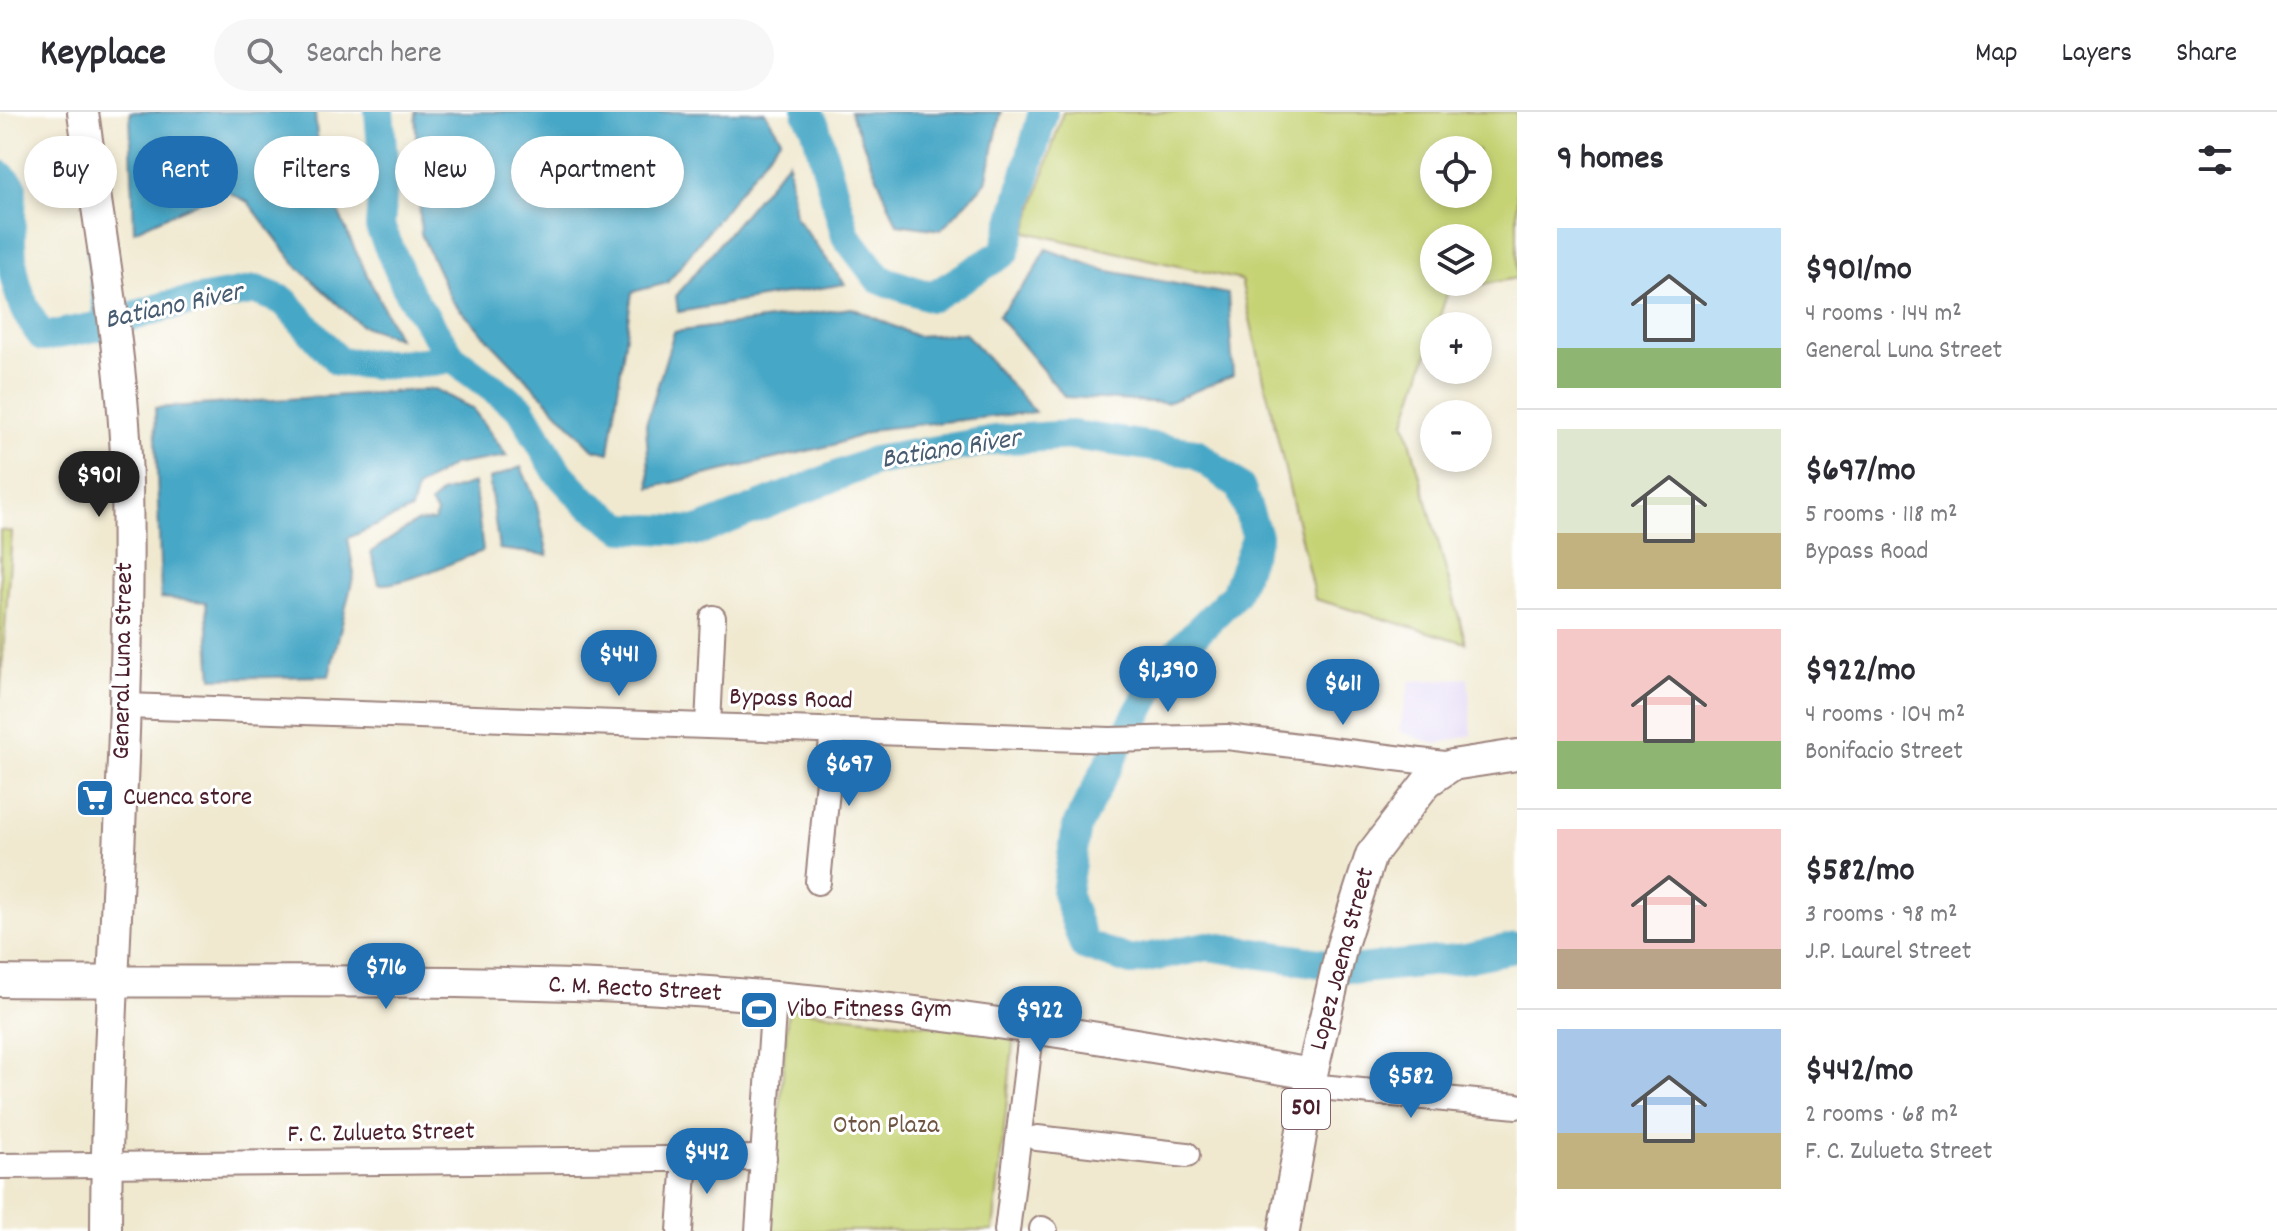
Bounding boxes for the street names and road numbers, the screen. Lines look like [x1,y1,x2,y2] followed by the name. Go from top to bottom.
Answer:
[104,562,144,760] street label: General Luna Street
[729,679,853,721] street label: Bypass Road
[1301,863,1385,1055] street label: Lopez Jaena Street
[547,967,723,1013] street label: C. M. Recto Street
[1282,1089,1330,1129] road number: 501
[287,1114,475,1154] street label: F. C. Zulueta Street

